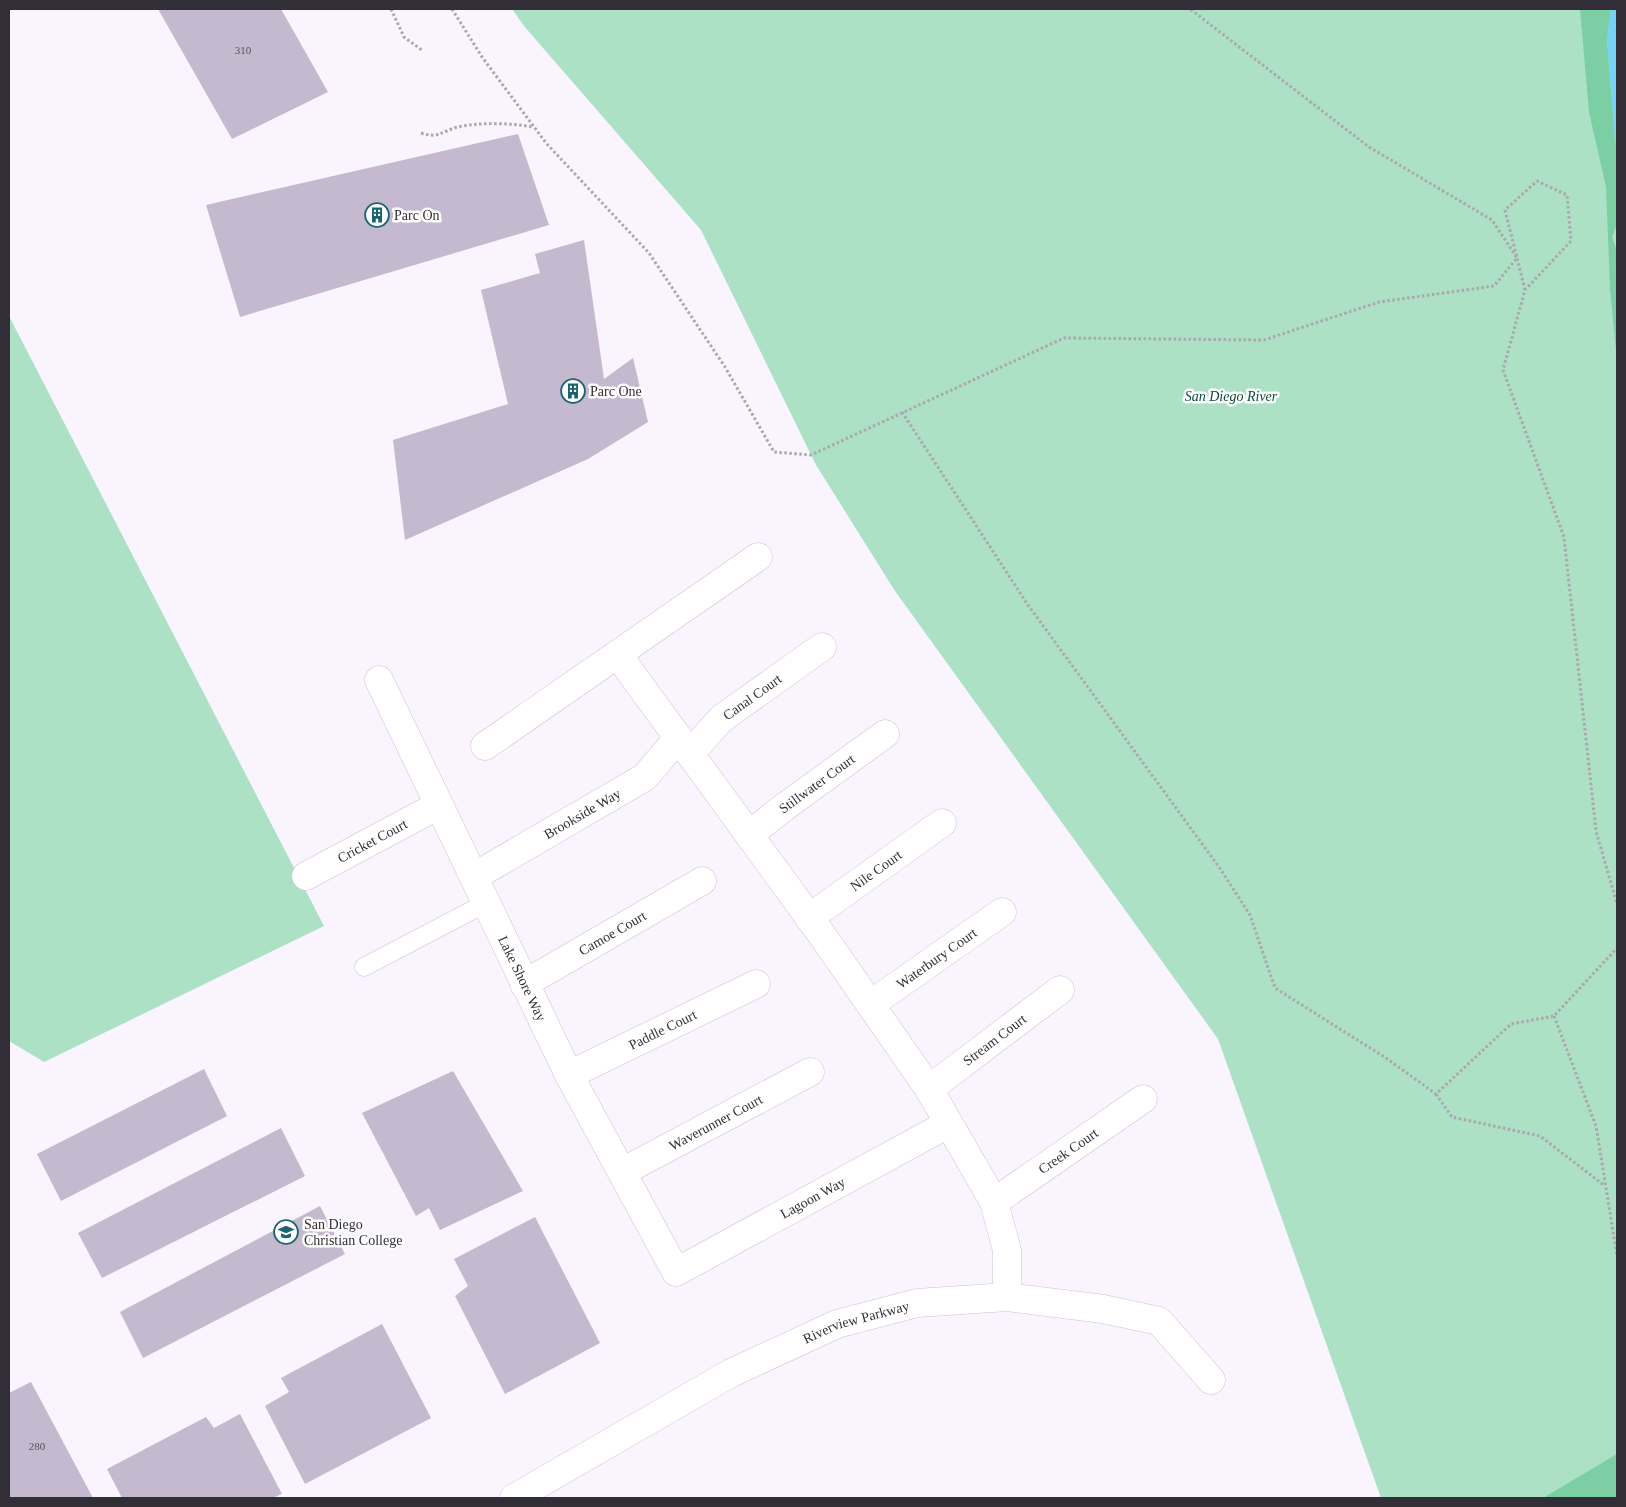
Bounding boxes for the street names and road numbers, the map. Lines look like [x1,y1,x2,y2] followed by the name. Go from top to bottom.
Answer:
[720,671,784,723] street label: Canal Court
[776,751,858,816] street label: Stillwater Court
[541,785,623,842] street label: Brookside Way
[335,816,410,865] street label: Cricket Court
[847,847,904,894] street label: Nile Court
[576,908,649,958] street label: Camoe Court
[894,925,979,991] street label: Waterbury Court
[496,933,549,1023] street label: Lake Shore Way
[626,1007,699,1052] street label: Paddle Court
[960,1011,1029,1068] street label: Stream Court
[666,1091,765,1153] street label: Waverunner Court
[1035,1125,1101,1177] street label: Creek Court
[778,1174,848,1221] street label: Lagoon Way
[801,1298,911,1346] street label: Riverview Parkway

